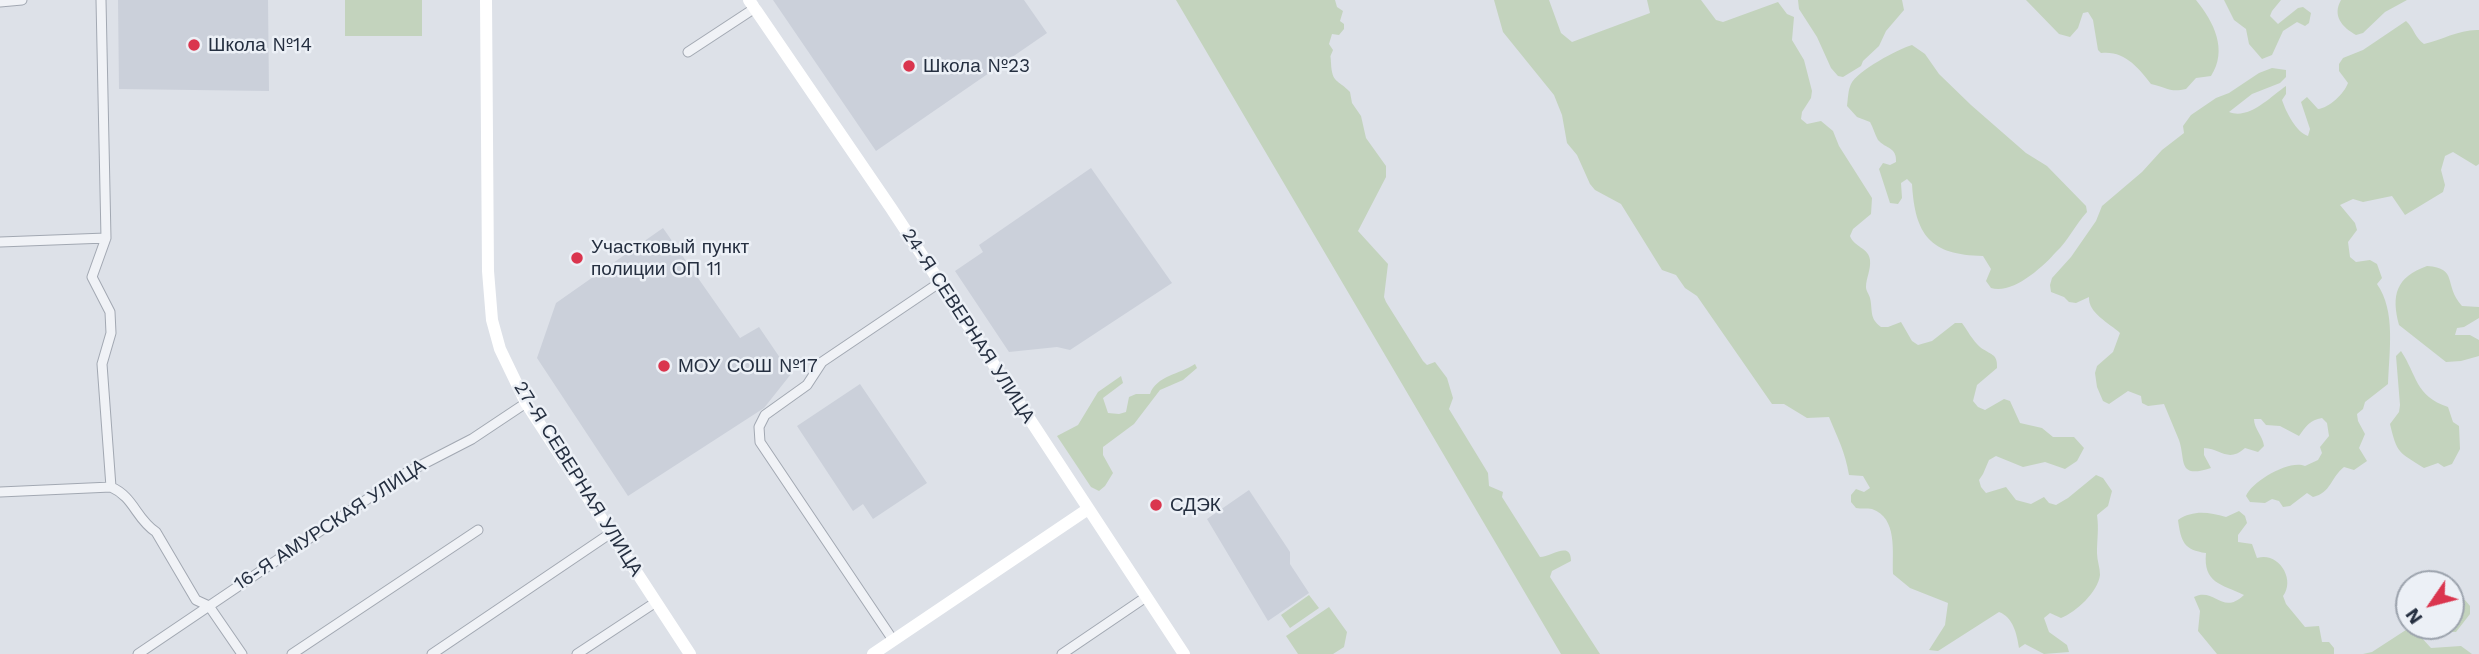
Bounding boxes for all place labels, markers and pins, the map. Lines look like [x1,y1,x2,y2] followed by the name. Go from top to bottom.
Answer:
[208,34,312,56] place label: Школа №14
[186,37,202,53] marker: Школа №14
[923,55,1030,77] place label: Школа №23
[901,58,917,74] marker: Школа №23
[591,236,749,280] place label: Участковый пункт полиции ОП 11
[569,250,585,266] marker: Участковый пункт полиции ОП 11
[678,355,818,377] place label: МОУ СОШ №17
[656,358,672,374] marker: МОУ СОШ №17
[1170,494,1221,516] place label: СДЭК
[1148,497,1164,513] marker: СДЭК

